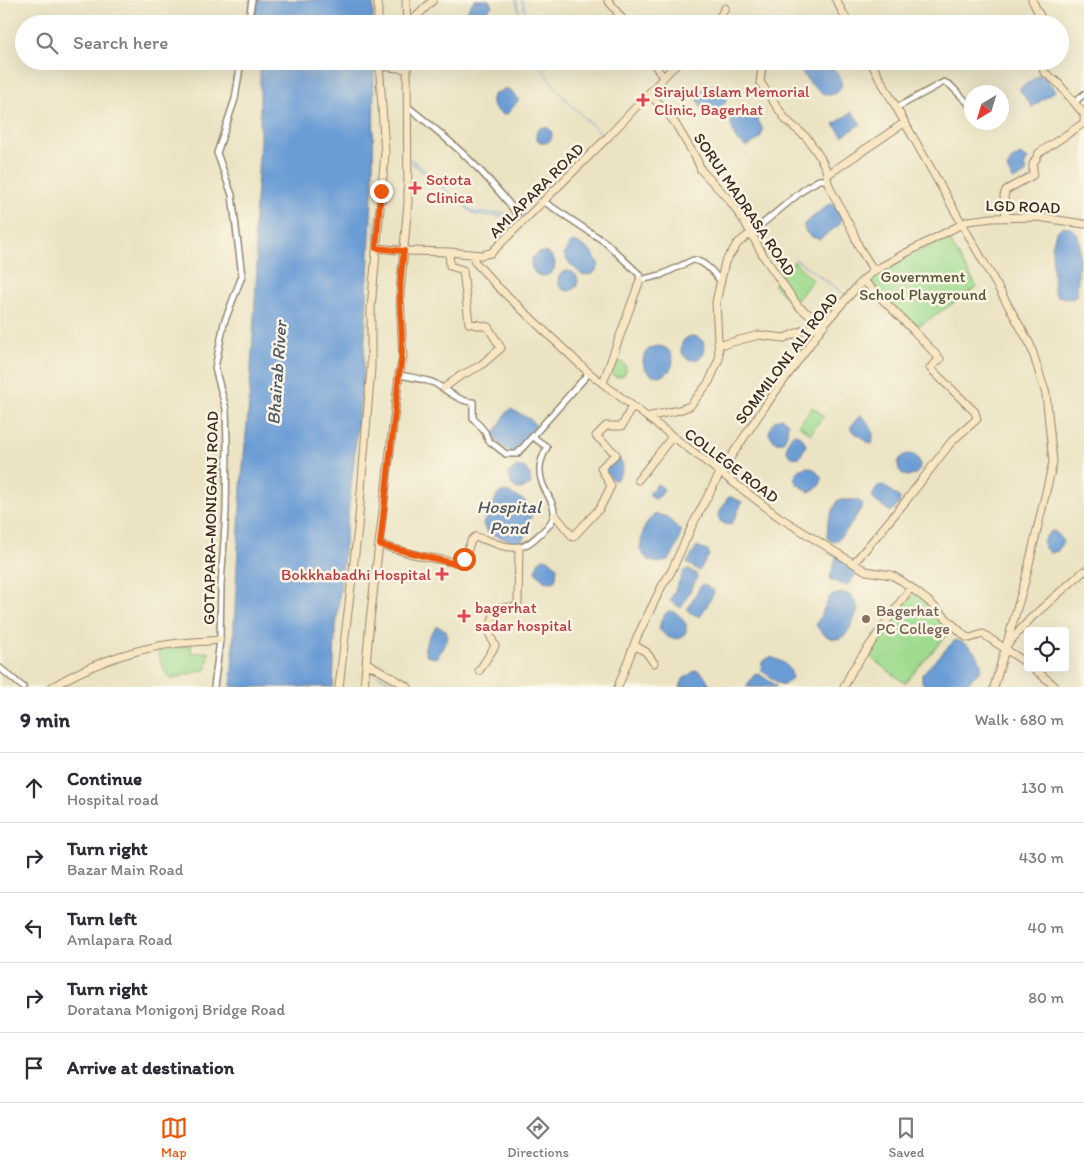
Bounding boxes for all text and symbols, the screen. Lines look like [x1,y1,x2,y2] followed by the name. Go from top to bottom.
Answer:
[15,15,1069,70] search box
[33,29,61,57] icon: search
[73,31,168,54] text: Search here
[654,82,810,119] place label: Sirajul Islam Memorial Clinic, Bagerhat
[964,85,1009,130] north arrow
[636,93,650,107] marker: Sirajul Islam Memorial Clinic, Bagerhat
[690,129,800,279] street label: SORUI MADRASA ROAD
[485,139,588,242] street label: AMLAPARA ROAD
[426,170,474,207] place label: Sotota Clinica
[370,180,393,203] route end
[408,181,422,195] marker: Sotota Clinica
[985,196,1061,217] street label: LGD ROAD
[859,267,987,304] park label: Government School Playground
[731,289,842,428] street label: SOMMILONI ALI ROAD
[262,318,292,426] water label: Bhairab River
[199,411,222,625] street label: GOTAPARA-MONIGANJ ROAD
[681,424,782,507] street label: COLLEGE ROAD
[477,496,543,539] water label: Hospital Pond
[453,548,476,571] route start
[281,565,431,584] place label: Bokkhabadhi Hospital
[435,567,449,581] marker: Bokkhabadhi Hospital
[475,598,572,635] place label: bagerhat sadar hospital
[876,601,950,638] place label: Bagerhat PC College
[457,609,471,623] marker: bagerhat sadar hospital
[860,613,872,625] marker: Bagerhat PC College
[1024,627,1069,672] map controls
[1024,627,1069,672] button: locate
[20,707,70,732] text: 9 min
[975,710,1064,729] text: Walk · 680 m
[67,767,142,790] text: Continue
[20,774,48,802] icon: ahead
[1021,778,1064,797] text: 130 m
[67,790,159,809] text: Hospital road
[67,837,148,860] text: Turn right
[20,844,48,872] icon: right
[1019,848,1064,867] text: 430 m
[67,860,184,879] text: Bazar Main Road
[67,907,137,930] text: Turn left
[20,914,48,942] icon: left
[1027,918,1064,937] text: 40 m
[67,930,172,949] text: Amlapara Road
[67,977,148,1000] text: Turn right
[20,984,48,1012] icon: right
[1028,988,1064,1007] text: 80 m
[67,1000,285,1019] text: Doratana Monigonj Bridge Road
[20,1054,48,1082] icon: arrive
[67,1056,234,1079] text: Arrive at destination
[160,1114,188,1161] tab: Map
[507,1114,569,1161] tab: Directions
[888,1114,924,1161] tab: Saved

